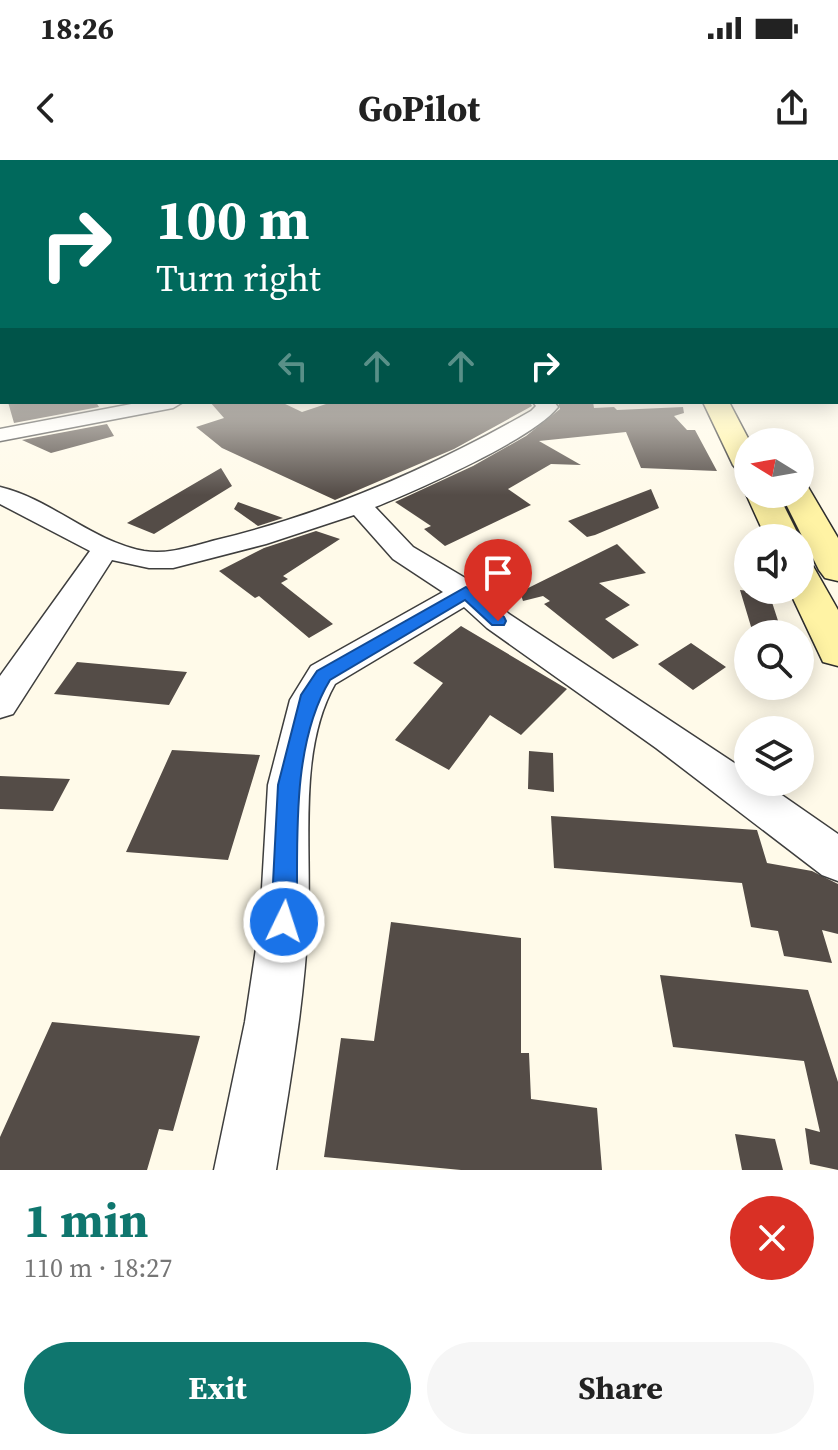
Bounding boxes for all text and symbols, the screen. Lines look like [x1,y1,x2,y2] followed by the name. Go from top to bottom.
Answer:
[40,8,114,49] text: 18:26
[358,84,480,133] text: GoPilot
[24,86,68,130] icon: back
[770,86,814,130] icon: share
[156,181,310,258] text: 100 m
[24,192,128,296] icon: right
[156,254,321,303] text: Turn right
[271,344,315,388] icon: left
[355,344,399,388] icon: ahead
[439,344,483,388] icon: ahead
[523,344,567,388] icon: right
[734,428,814,508] north arrow
[734,428,814,796] map controls
[734,524,814,604] button: sound
[464,539,532,621] pin
[476,551,520,595] icon: arrive
[734,620,814,700] button: search
[734,716,814,796] button: layers
[242,880,326,964] position arrow
[24,1187,149,1253] text: 1 min
[730,1196,814,1280] button: close
[24,1250,172,1286] text: 110 m · 18:27
[24,1342,411,1434] button: Exit
[427,1342,814,1434] button: Share

